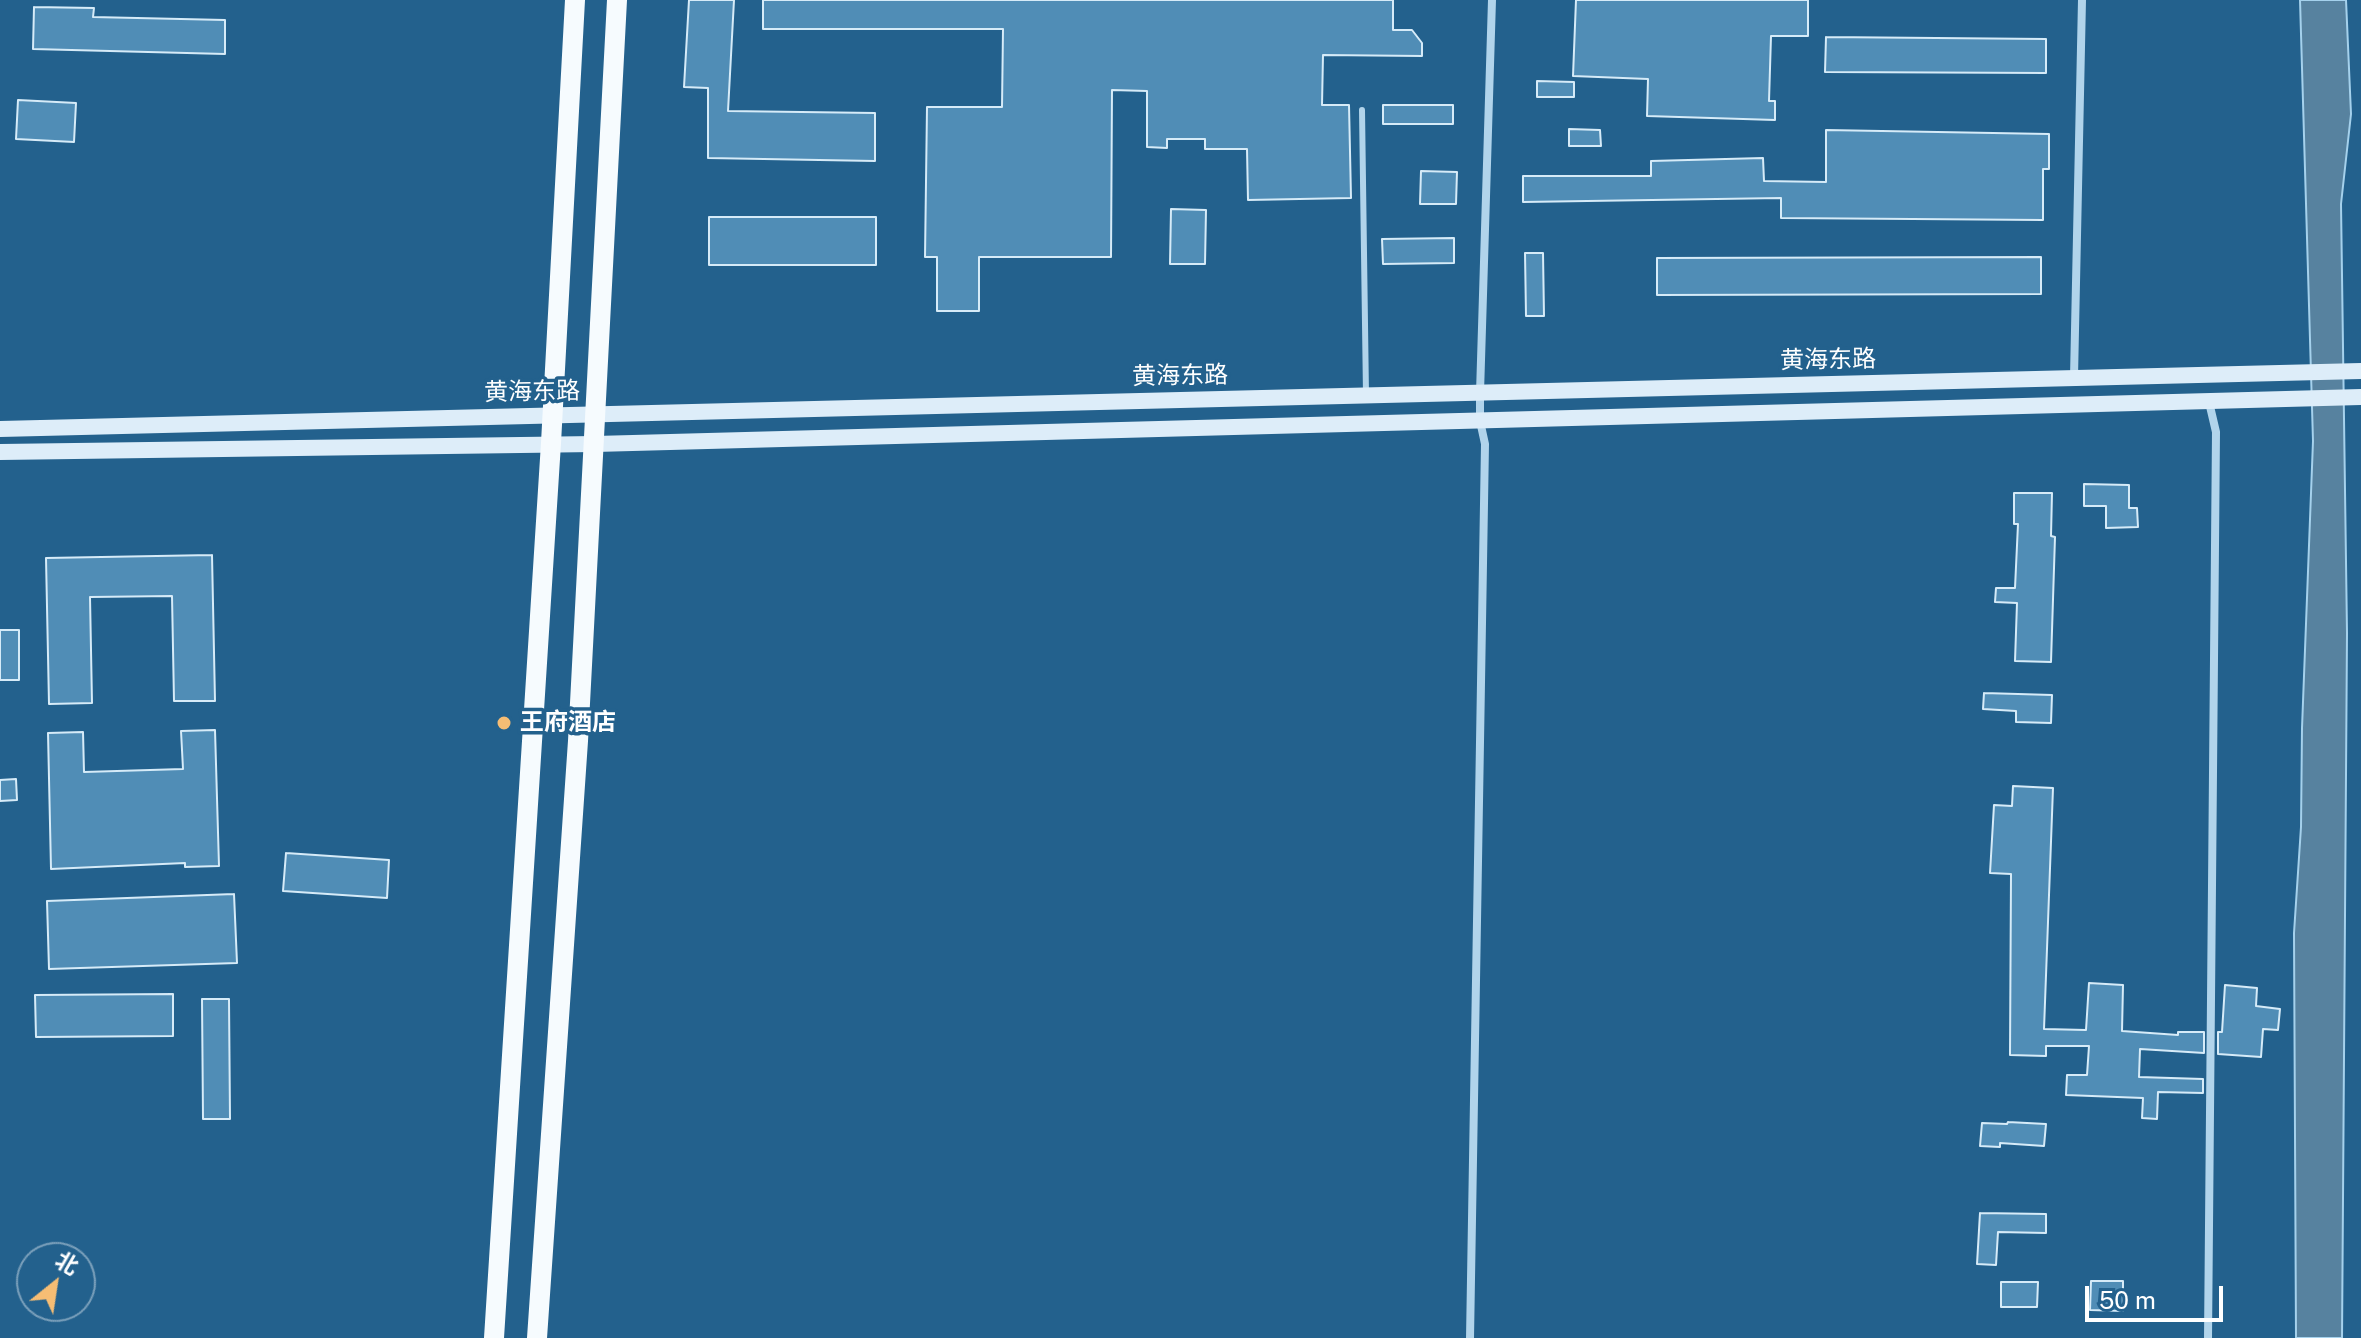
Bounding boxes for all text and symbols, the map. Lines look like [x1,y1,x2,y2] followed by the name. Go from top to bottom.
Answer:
[1780,345,1876,375] street label: 黄海东路
[1132,361,1228,391] street label: 黄海东路
[484,377,580,407] street label: 黄海东路
[520,709,616,737] place label: 王府酒店
[495,714,513,732] marker: 王府酒店
[16,1242,96,1322] north arrow
[51,1246,83,1280] text: 北
[2089,1270,2227,1320] scale bar
[2099,1286,2156,1314] text: 50 m

